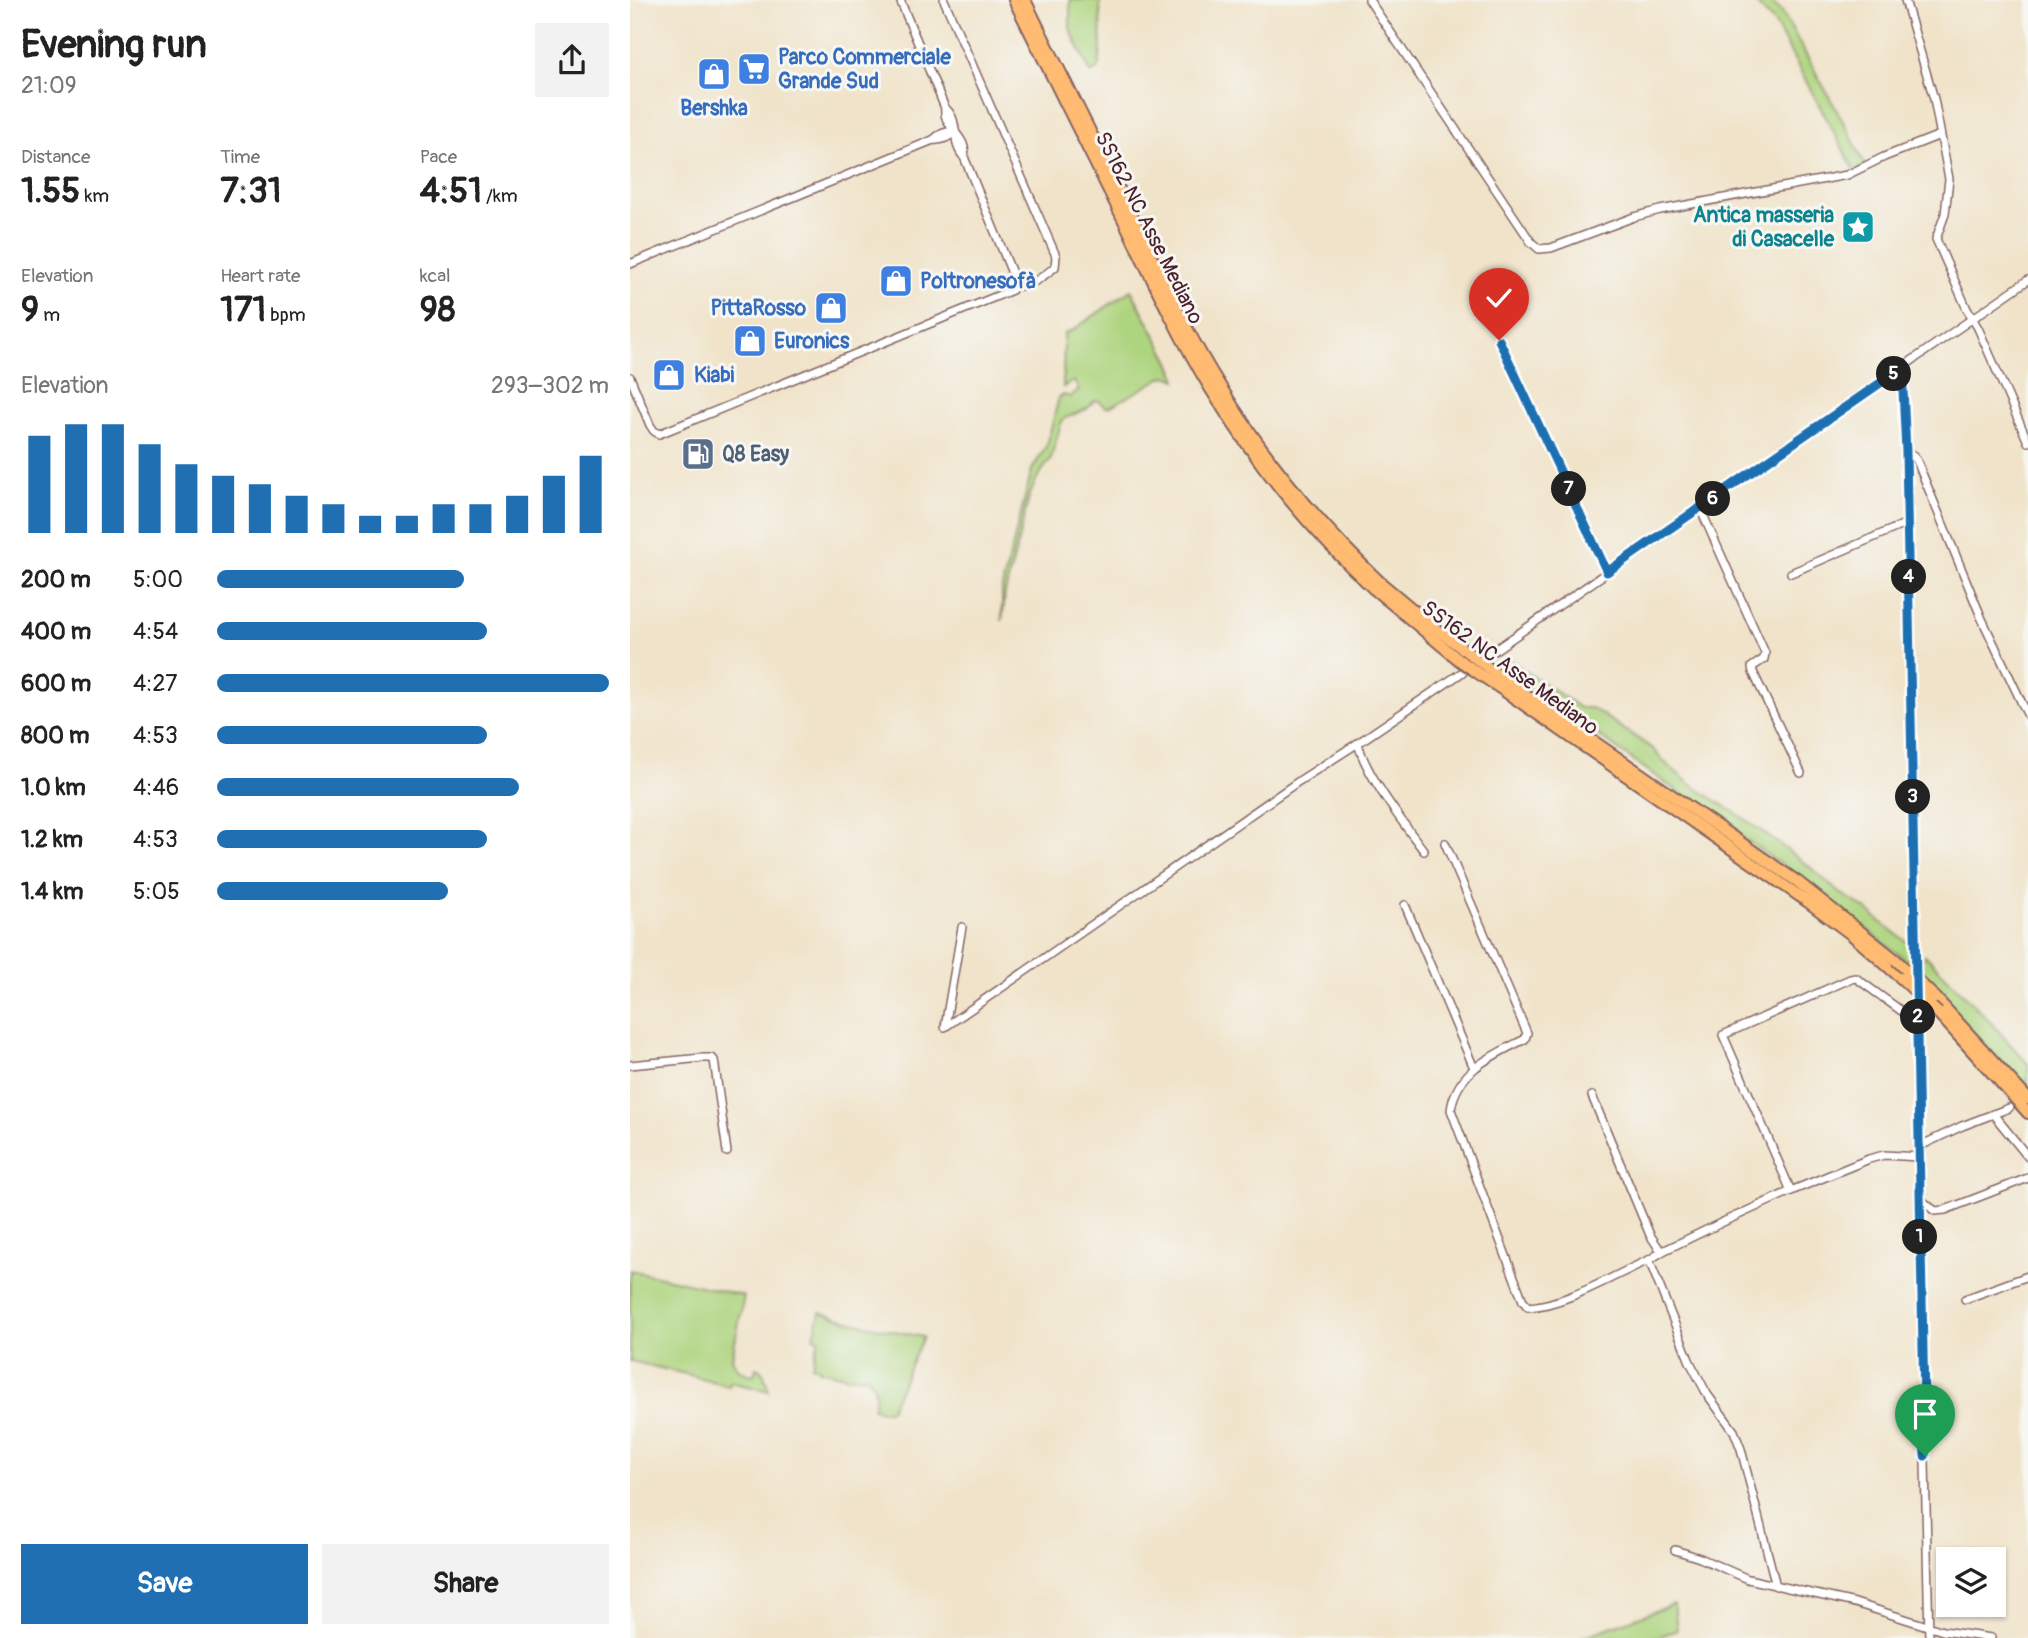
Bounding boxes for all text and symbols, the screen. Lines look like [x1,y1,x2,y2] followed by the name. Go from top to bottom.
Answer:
[21,21,207,69] text: Evening run
[535,23,609,97] button: share
[778,44,951,95] place label: Parco Commerciale Grande Sud
[735,50,773,88] supermarket icon: Parco Commerciale Grande Sud
[695,55,733,93] shop icon: Bershka
[21,71,77,100] text: 21:09
[680,95,748,122] place label: Bershka
[1089,127,1209,329] street label: SS162 NC Asse Mediano
[21,145,90,169] text: Distance
[220,145,260,169] text: Time
[420,145,457,169] text: Pace
[21,169,80,213] text: 1.55
[220,169,281,213] text: 7:31
[420,169,482,213] text: 4:51
[80,184,109,208] text: km
[482,184,518,208] text: /km
[1693,202,1835,253] place label: Antica masseria di Casacelle
[1839,208,1877,246] place icon: Antica masseria di Casacelle
[877,262,915,300] shop icon: Poltronesofà
[21,264,93,288] text: Elevation
[220,264,300,288] text: Heart rate
[420,264,451,288] text: kcal
[920,268,1036,295] place label: Poltronesofà
[1469,268,1529,340] pin
[1480,279,1518,317] icon: check
[21,288,39,332] text: 9
[220,288,266,332] text: 171
[420,288,455,332] text: 98
[812,289,850,327] shop icon: PittaRosso
[710,295,807,322] place label: PittaRosso
[39,303,60,327] text: m
[266,303,306,327] text: bpm
[731,322,769,360] shop icon: Euronics
[774,328,850,355] place label: Euronics
[650,356,688,394] shop icon: Kiabi
[1876,356,1912,392] pin: 5
[1888,361,1899,385] text: 5
[694,362,734,389] place label: Kiabi
[21,371,109,400] text: Elevation
[491,371,609,400] text: 293–302 m
[679,435,717,473] fuel station icon: Q8 Easy
[722,441,789,468] place label: Q8 Easy
[1552,472,1586,506] pin: 7
[1563,476,1574,500] text: 7
[1696,482,1730,516] pin: 6
[1707,486,1718,510] text: 6
[1892,560,1926,594] pin: 4
[1903,564,1914,588] text: 4
[21,565,91,594] text: 200 m
[133,565,183,594] text: 5:00
[1416,595,1604,741] street label: SS162 NC Asse Mediano
[21,617,91,646] text: 400 m
[133,617,178,646] text: 4:54
[21,669,91,698] text: 600 m
[133,669,178,698] text: 4:27
[21,721,89,750] text: 800 m
[133,721,178,750] text: 4:53
[21,773,86,802] text: 1.0 km
[133,773,179,802] text: 4:46
[1896,780,1930,814] pin: 3
[1907,784,1918,808] text: 3
[21,825,83,854] text: 1.2 km
[133,825,178,854] text: 4:53
[21,877,83,906] text: 1.4 km
[133,877,180,906] text: 5:05
[1900,1000,1936,1034] pin: 2
[1912,1004,1923,1028] text: 2
[1902,1220,1938,1254] pin: 1
[1916,1224,1923,1248] text: 1
[1895,1384,1955,1456] pin
[1906,1395,1944,1433] icon: arrive
[21,1544,308,1624] button: Save
[322,1544,609,1624] button: Share
[1936,1547,2006,1617] map controls
[1936,1547,2006,1617] button: layers

